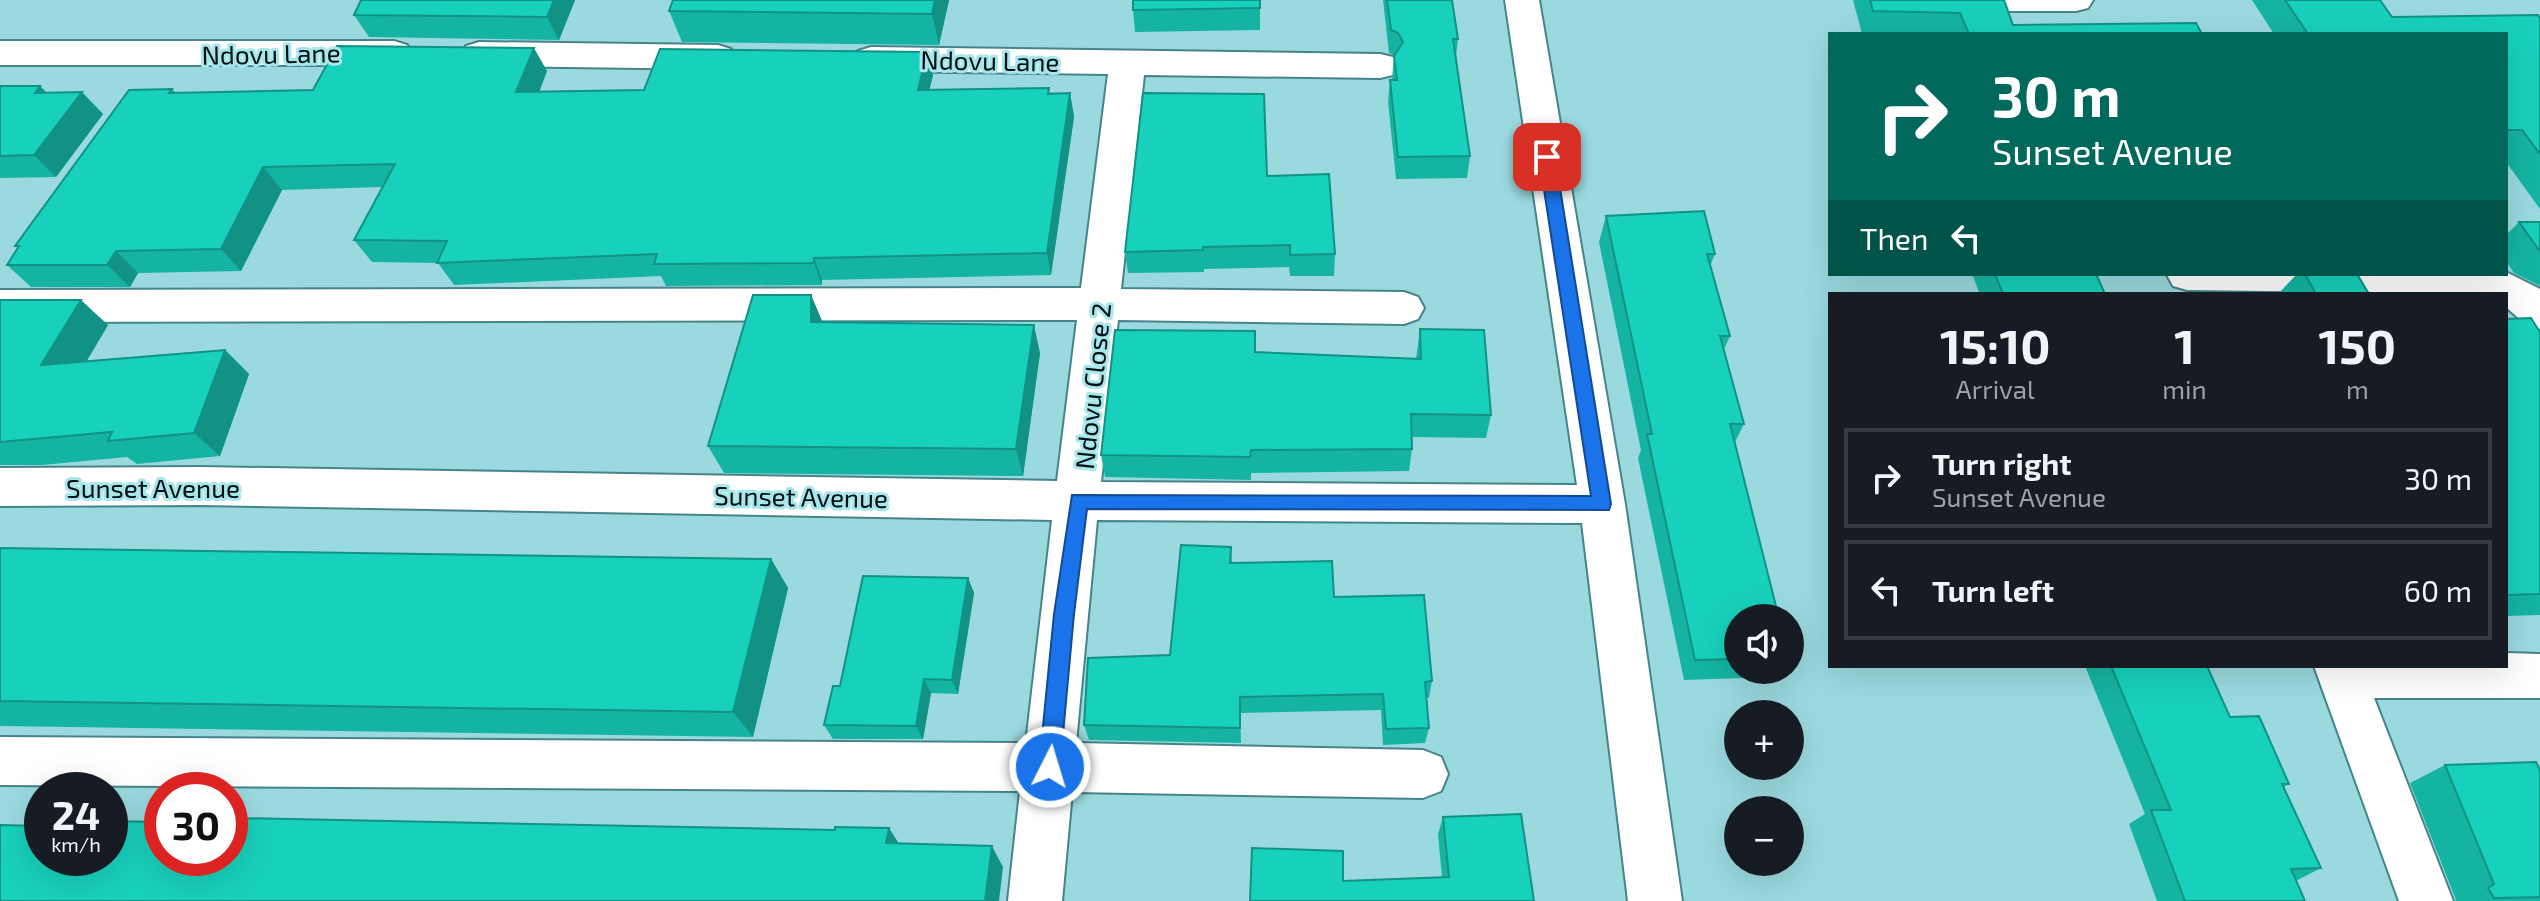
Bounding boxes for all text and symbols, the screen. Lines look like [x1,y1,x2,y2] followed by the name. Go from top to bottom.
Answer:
[201,36,341,70] street label: Ndovu Lane
[920,43,1060,77] street label: Ndovu Lane
[1992,61,2121,128] text: 30 m
[1860,64,1964,168] icon: right
[1513,123,1581,191] pin
[1992,129,2233,172] text: Sunset Avenue
[1525,135,1569,179] icon: arrive
[1944,216,1988,260] icon: left
[1860,220,1928,256] text: Then
[1068,301,1116,471] street label: Ndovu Close 2
[1940,316,2050,374] text: 15:10
[2174,316,2195,374] text: 1
[2319,316,2396,374] text: 150
[1956,373,2035,404] text: Arrival
[2162,373,2207,404] text: min
[2346,373,2369,404] text: m
[1932,445,2072,481] text: Turn right
[1864,456,1908,500] icon: right
[2404,460,2472,496] text: 30 m
[66,472,240,503] street label: Sunset Avenue
[714,479,888,513] street label: Sunset Avenue
[1932,481,2106,512] text: Sunset Avenue
[1864,568,1908,612] icon: left
[1932,572,2054,608] text: Turn left
[2404,572,2472,608] text: 60 m
[1724,604,1804,876] map controls
[1724,604,1804,684] button: sound
[1724,700,1804,780] button: +
[1008,725,1092,809] position arrow
[144,772,248,876] speed limit sign: 30
[52,790,100,838] text: 24
[1724,796,1804,876] button: −
[51,832,101,856] text: km/h

